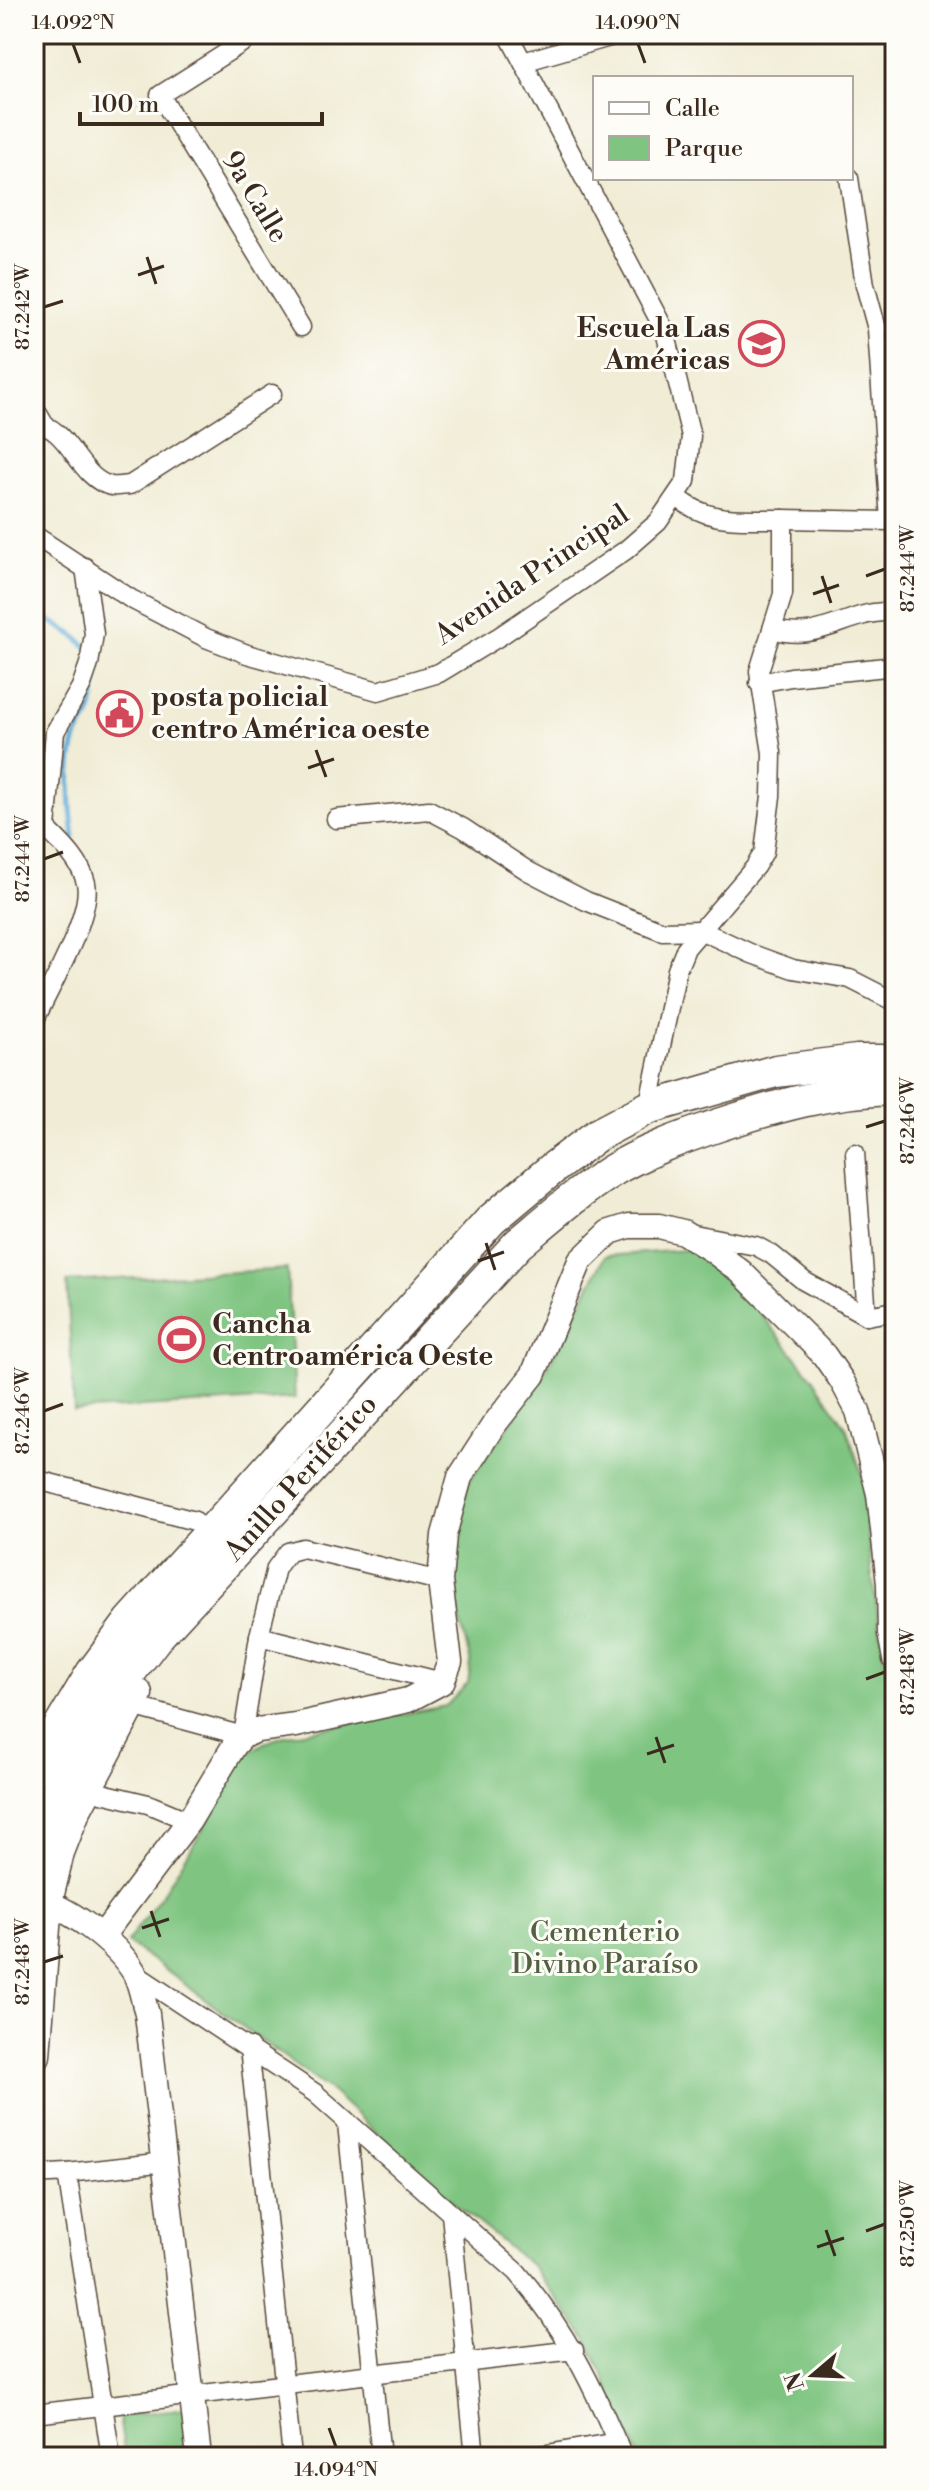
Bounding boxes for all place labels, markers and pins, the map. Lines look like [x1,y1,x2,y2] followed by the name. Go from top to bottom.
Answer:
[577,311,730,378] place label: Escuela Las Américas
[737,320,785,368] school or university icon: Escuela Las Américas
[151,680,430,747] place label: posta policial centro América oeste
[96,689,144,737] public building icon: posta policial centro América oeste
[212,1307,493,1374] place label: Cancha Centroamérica Oeste
[157,1316,205,1364] sports icon: Cancha Centroamérica Oeste

